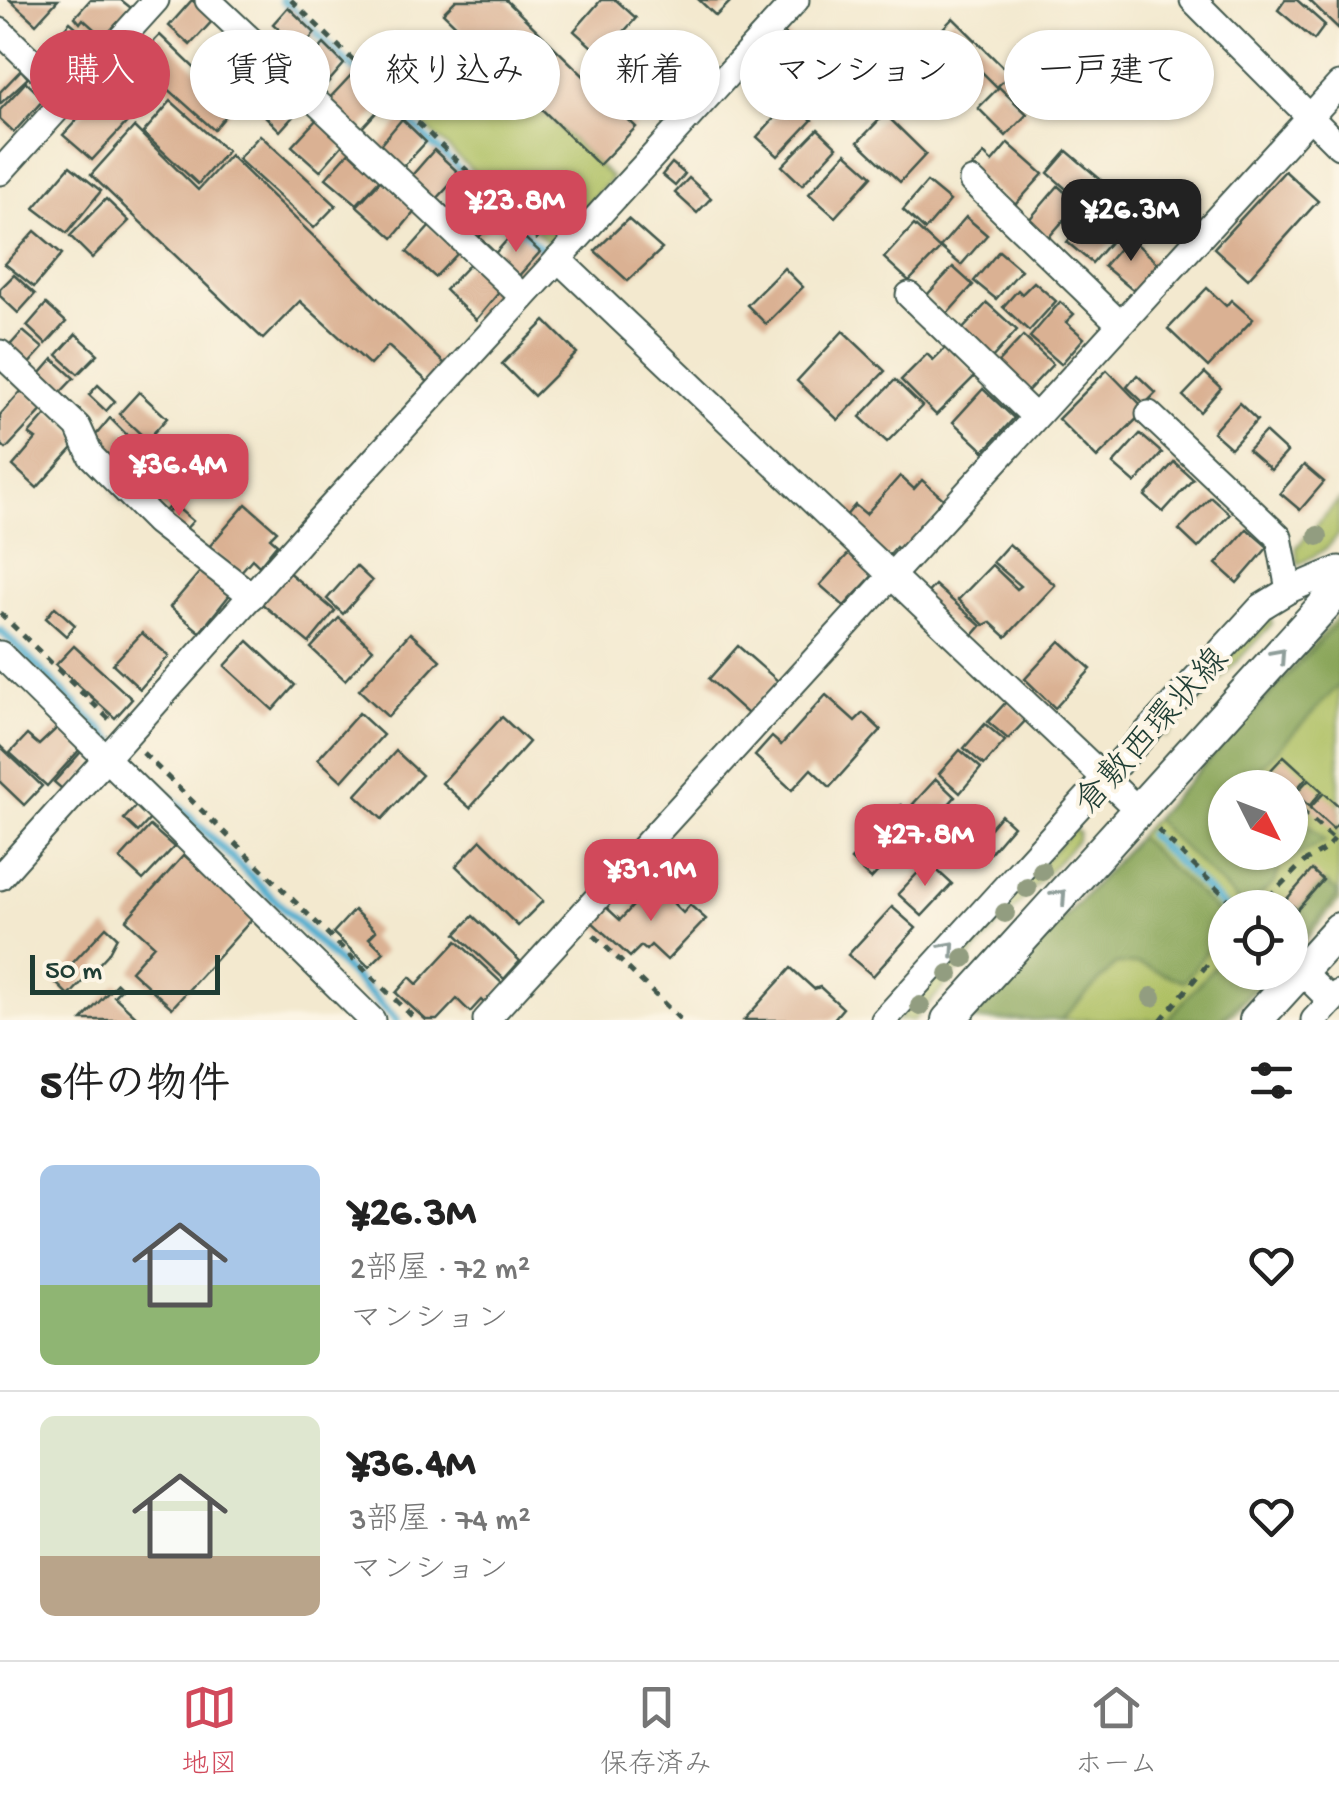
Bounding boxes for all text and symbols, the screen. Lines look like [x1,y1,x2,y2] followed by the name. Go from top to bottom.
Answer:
[30,30,170,120] chip: 購入
[190,30,330,120] chip: 賃貸
[350,30,560,120] chip: 絞り込み
[580,30,720,120] chip: 新着
[740,30,984,120] chip: マンション
[1004,30,1214,120] chip: 一戸建て
[435,170,597,255] pin: ¥23.8M
[1050,179,1212,264] pin: ¥26.3M
[468,183,564,221] text: ¥23.8M
[1083,192,1179,230] text: ¥26.3M
[98,434,260,519] pin: ¥36.4M
[131,447,227,485] text: ¥36.4M
[1067,640,1239,825] street label: 倉敷西環状線
[1267,648,1285,667] one-way arrow
[1208,770,1308,870] north arrow
[1208,770,1308,990] map controls
[844,804,1006,889] pin: ¥27.8M
[877,817,973,855] text: ¥27.8M
[570,839,732,924] pin: ¥31.1M
[606,852,696,890] text: ¥31.1M
[1048,889,1066,908] one-way arrow
[1208,890,1308,990] button: locate
[938,941,956,960] one-way arrow
[30,950,220,994] scale bar
[45,956,102,989] text: 50 m
[1244,1053,1299,1108] icon: filters
[40,1064,230,1113] text: 5件の物件
[350,1191,476,1240] text: ¥26.3M
[120,1205,240,1325] icon: home
[1244,1238,1299,1293] icon: heart
[350,1252,530,1290] text: 2部屋 · 72 m²
[350,1302,509,1340] text: マンション
[350,1442,475,1491] text: ¥36.4M
[120,1456,240,1576] icon: home
[1244,1489,1299,1544] icon: heart
[350,1503,531,1541] text: 3部屋 · 74 m²
[350,1553,509,1591] text: マンション
[181,1680,237,1783] tab: 地図
[600,1680,712,1783] tab: 保存済み
[1075,1680,1158,1783] tab: ホーム

